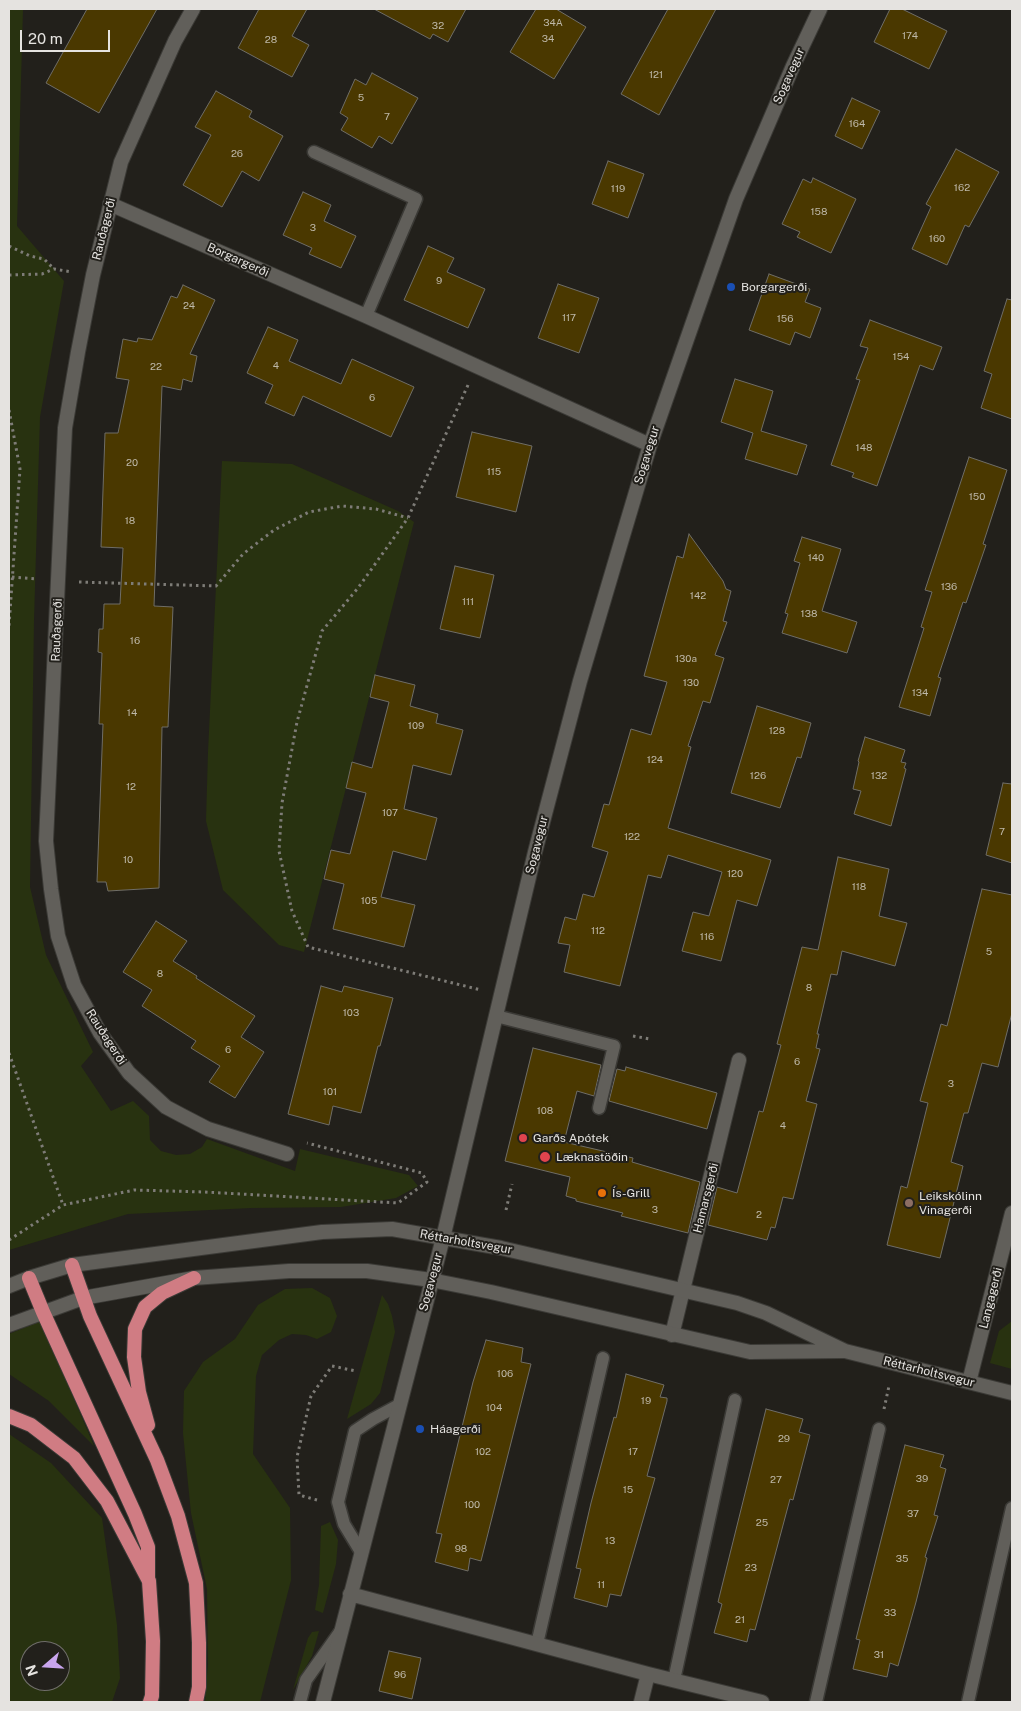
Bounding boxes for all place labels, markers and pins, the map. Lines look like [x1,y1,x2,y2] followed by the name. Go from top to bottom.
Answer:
[741,280,807,294] place label: Borgargerði
[725,281,737,293] marker: Borgargerði
[533,1131,609,1145] place label: Garðs Apótek
[517,1132,529,1144] marker: Garðs Apótek
[538,1150,552,1164] marker: Læknastöðin
[556,1150,628,1164] place label: Læknastöðin
[612,1186,650,1200] place label: Ís-Grill
[596,1187,608,1199] marker: Ís-Grill
[919,1189,982,1217] place label: Leikskólinn Vinagerði
[903,1197,915,1209] marker: Leikskólinn Vinagerði
[430,1422,481,1436] place label: Háagerði
[414,1423,426,1435] marker: Háagerði

